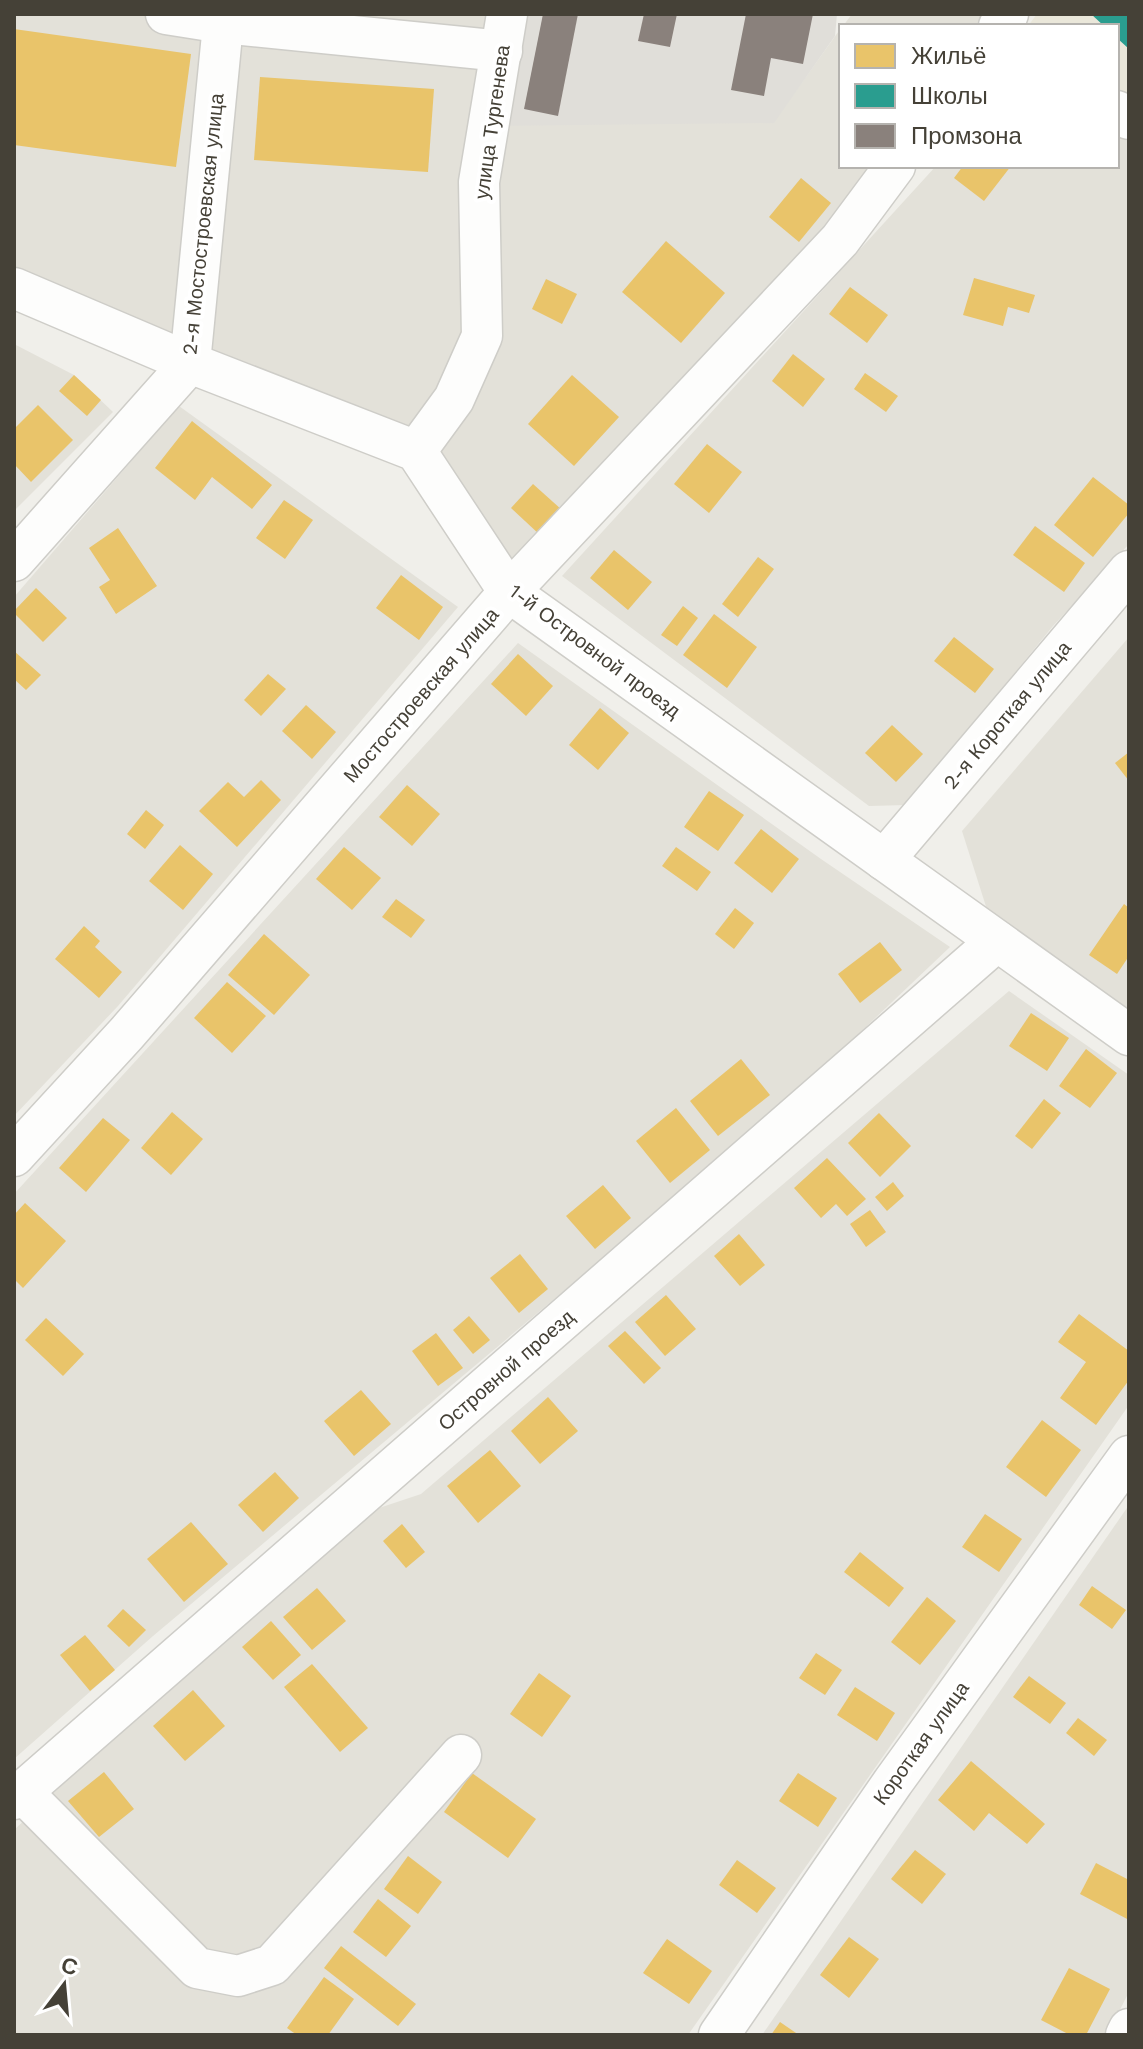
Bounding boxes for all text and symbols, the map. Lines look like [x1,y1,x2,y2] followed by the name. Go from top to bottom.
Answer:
[839,24,1119,168] legend
[469,42,515,201] street label: улица Тургенева
[911,42,986,70] text: Жильё
[911,82,988,110] text: Школы
[177,91,229,356] street label: 2-я Мостостроевская улица
[911,122,1023,150] text: Промзона
[505,579,686,723] street label: 1-й Островной проезд
[338,602,504,787] street label: Мостостроевская улица
[938,635,1076,794] street label: 2-я Короткая улица
[433,1304,579,1435] street label: Островной проезд
[868,1676,974,1809] street label: Короткая улица
[24,1945,104,2025] north arrow
[58,1952,81,1980] text: С

